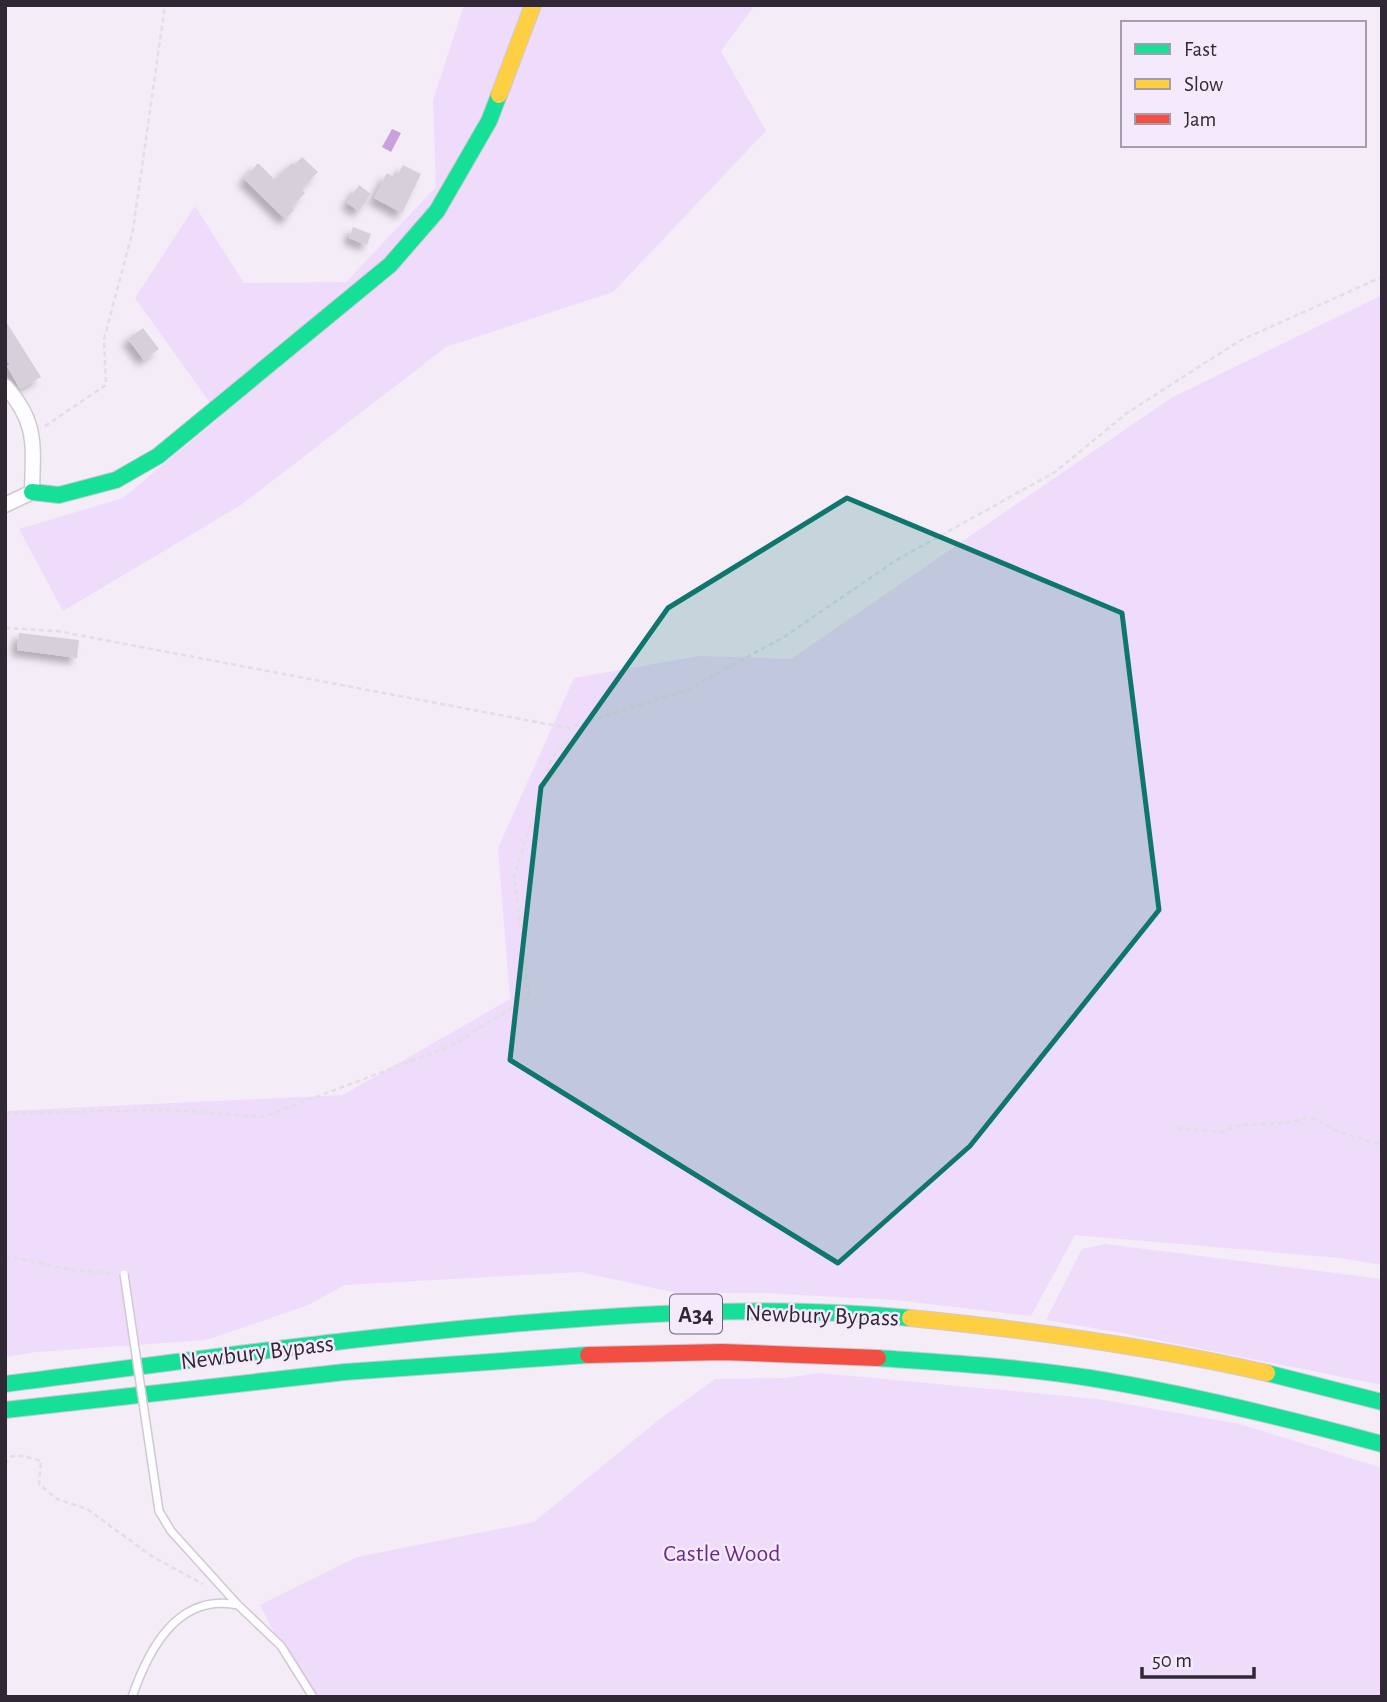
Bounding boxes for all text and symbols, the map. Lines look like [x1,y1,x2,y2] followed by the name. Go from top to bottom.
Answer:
[1121,21,1366,147] legend
[1184,39,1217,60] text: Fast
[1184,74,1223,95] text: Slow
[1184,109,1216,130] text: Jam
[670,1294,722,1334] road number: A34
[745,1301,899,1331] street label: Newbury Bypass
[179,1332,335,1374] street label: Newbury Bypass
[663,1542,781,1566] park label: Castle Wood
[1142,1636,1254,1680] scale bar
[1152,1650,1192,1671] text: 50 m

